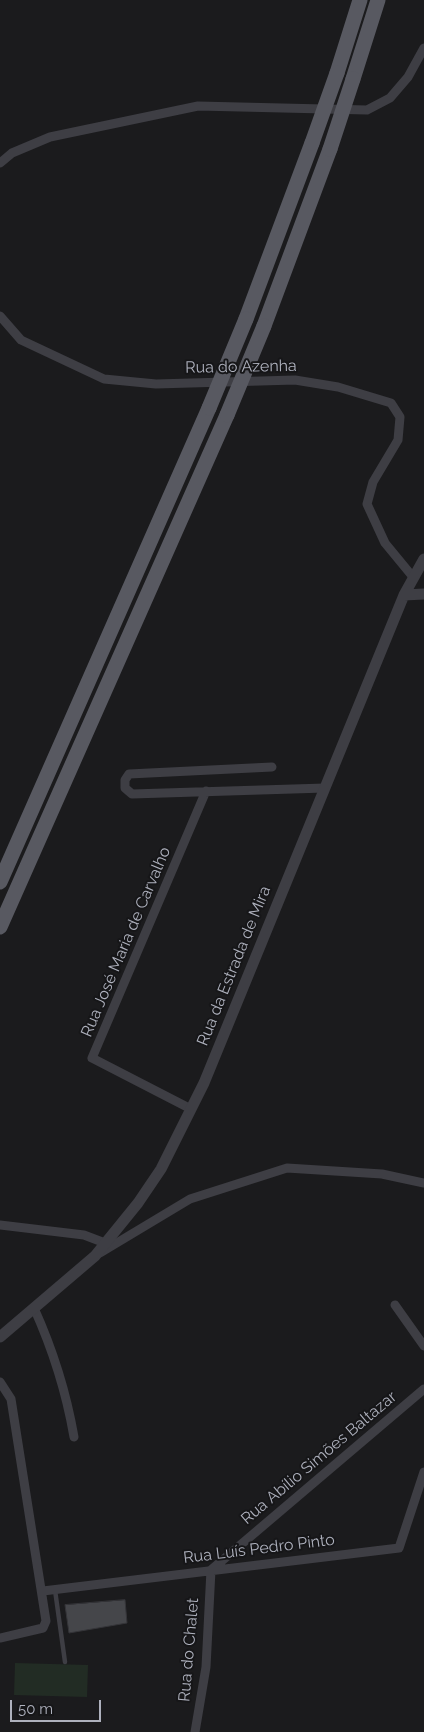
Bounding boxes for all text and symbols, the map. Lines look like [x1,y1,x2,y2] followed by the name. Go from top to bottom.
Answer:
[185,356,297,378] street label: Rua do Azenha
[77,844,175,1040] street label: Rua José Maria de Carvalho
[193,883,275,1049] street label: Rua da Estrada de Mira
[237,1387,401,1529] street label: Rua Abílio Simões Baltazar
[182,1530,336,1568] street label: Rua Luís Pedro Pinto
[175,1597,203,1703] street label: Rua do Chalet
[12,1690,104,1722] scale bar
[18,1700,53,1718] text: 50 m

